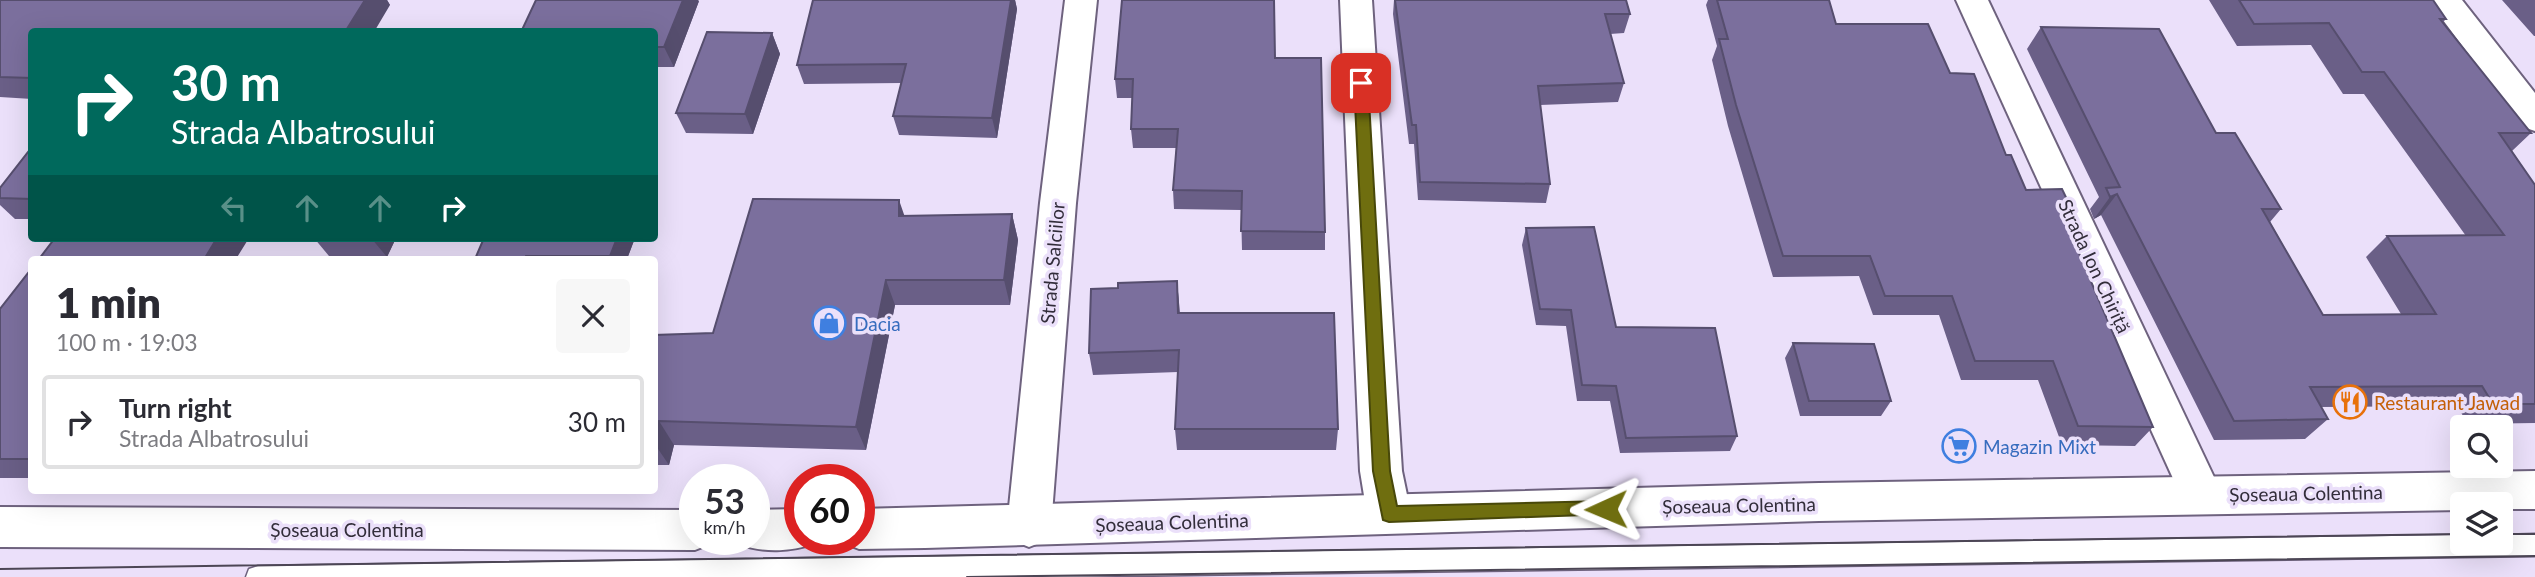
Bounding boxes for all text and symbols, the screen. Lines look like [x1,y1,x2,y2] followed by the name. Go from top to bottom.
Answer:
[171,53,281,111] text: 30 m
[1331,53,1391,113] pin
[56,56,147,147] icon: right
[1342,64,1380,102] icon: arrive
[171,112,436,151] text: Strada Albatrosului
[215,189,253,227] icon: left
[288,189,326,227] icon: ahead
[361,189,399,227] icon: ahead
[434,189,472,227] icon: right
[2054,196,2136,336] street label: Strada Ion Chiriță
[1035,201,1069,325] street label: Strada Salciilor
[56,277,161,327] text: 1 min
[556,279,630,353] button: close
[810,304,848,342] shop icon: Dacia
[854,312,901,335] place label: Dacia
[56,328,198,356] text: 100 m · 19:03
[2331,383,2369,421] restaurant icon: Restaurant Jawad
[2374,391,2520,414] place label: Restaurant Jawad
[119,392,232,424] text: Turn right
[60,403,98,441] icon: right
[568,406,626,438] text: 30 m
[2450,415,2513,555] map controls
[2450,415,2513,478] button: search
[119,424,309,452] text: Strada Albatrosului
[1940,427,1978,465] supermarket icon: Magazin Mixt
[1983,435,2096,458] place label: Magazin Mixt
[784,464,875,555] speed limit sign: 60
[1569,472,1643,546] position arrow
[704,479,745,521] text: 53
[2229,480,2383,506] street label: Șoseaua Colentina
[1662,492,1816,518] street label: Șoseaua Colentina
[2450,492,2513,555] button: layers
[1095,508,1249,536] street label: Șoseaua Colentina
[703,516,746,538] text: km/h
[270,518,424,541] street label: Șoseaua Colentina

